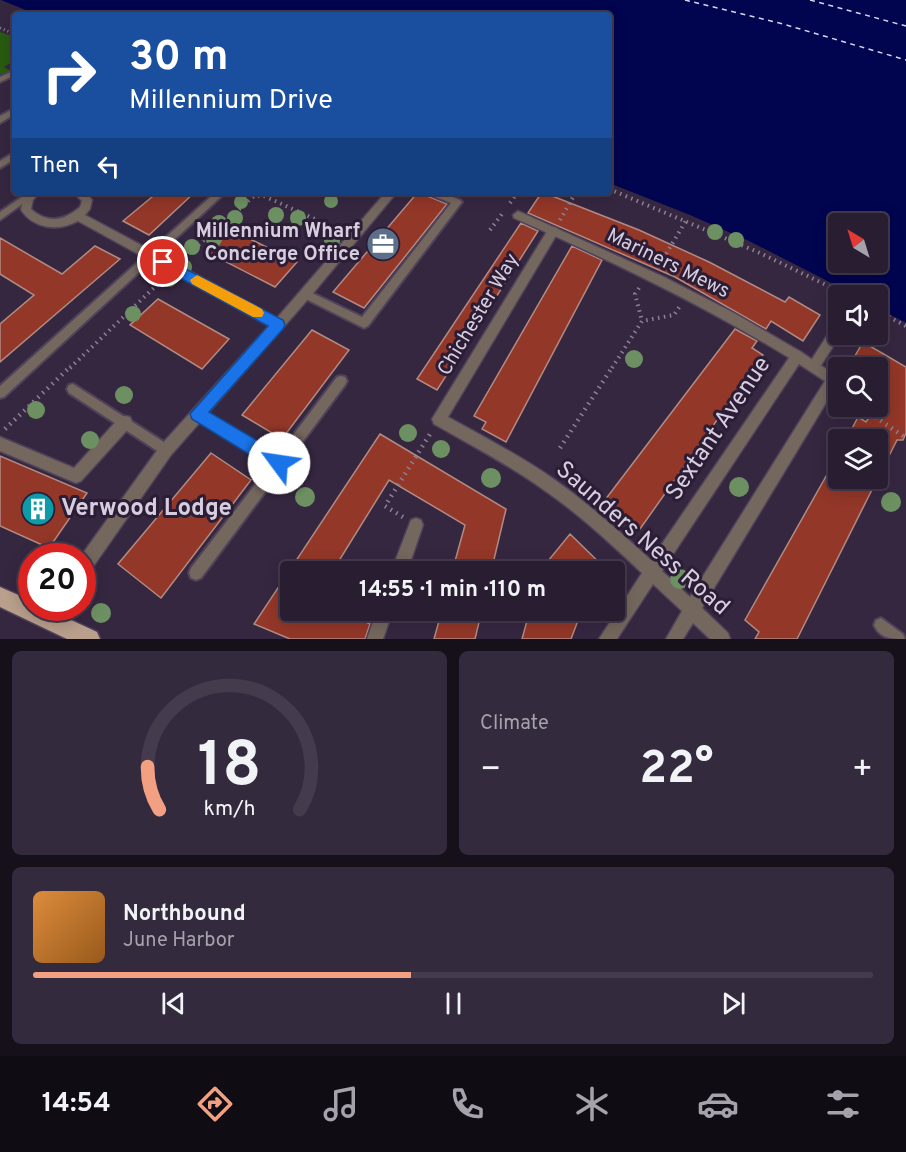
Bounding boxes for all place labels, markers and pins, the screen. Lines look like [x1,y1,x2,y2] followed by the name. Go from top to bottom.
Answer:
[196,219,360,268] place label: Millennium Wharf Concierge Office
[365,226,401,262] office icon: Millennium Wharf Concierge Office
[137,236,188,287] pin
[20,491,56,527] building icon: Verwood Lodge
[61,494,232,524] place label: Verwood Lodge

